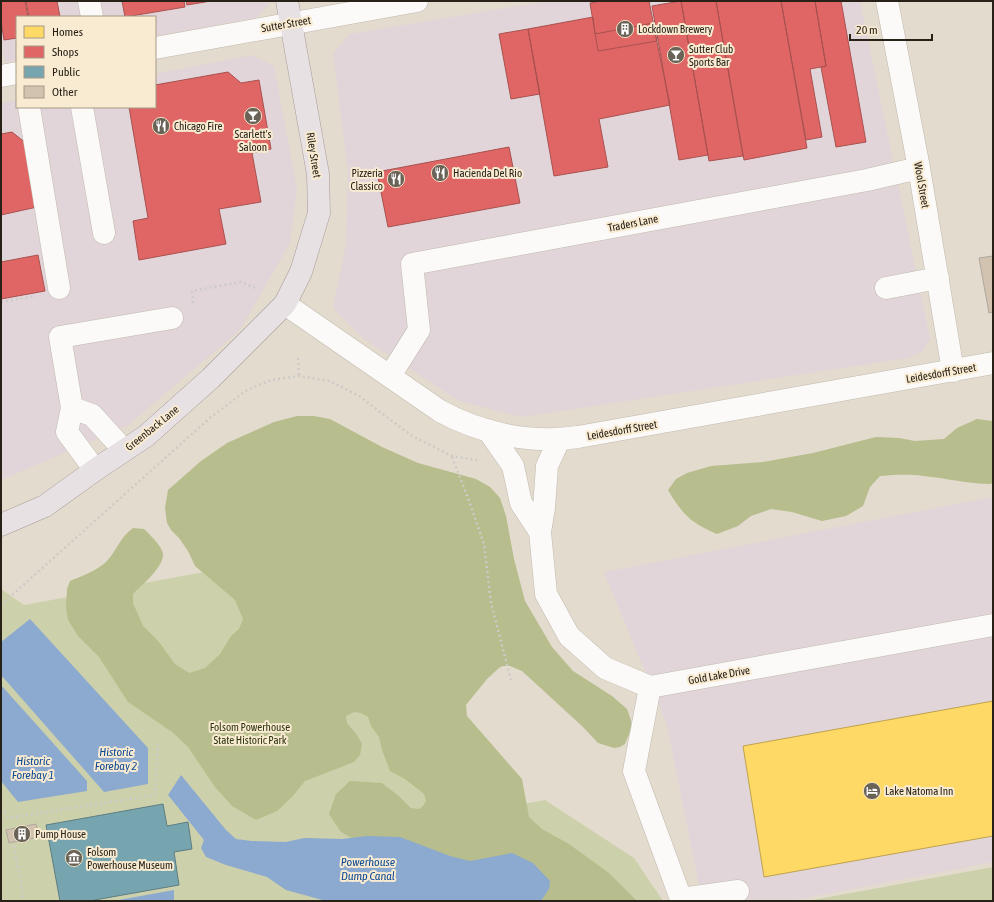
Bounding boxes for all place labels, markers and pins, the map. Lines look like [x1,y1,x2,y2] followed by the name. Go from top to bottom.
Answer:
[615,19,635,39] building icon: Lockdown Brewery
[638,23,713,35] place label: Lockdown Brewery
[689,43,733,68] place label: Sutter Club Sports Bar
[666,45,686,65] bar icon: Sutter Club Sports Bar
[243,106,263,126] bar icon: Scarlett's Saloon
[151,116,171,136] restaurant icon: Chicago Fire
[174,120,222,132] place label: Chicago Fire
[235,128,272,153] place label: Scarlett's Saloon
[430,163,450,183] restaurant icon: Hacienda Del Rio
[350,167,383,192] place label: Pizzeria Classico
[453,167,522,179] place label: Hacienda Del Rio
[386,169,406,189] restaurant icon: Pizzeria Classico
[862,781,882,801] hotel icon: Lake Natoma Inn
[885,785,953,797] place label: Lake Natoma Inn
[12,824,32,844] building icon: Pump House
[35,828,86,840] place label: Pump House
[87,846,173,871] place label: Folsom Powerhouse Museum
[64,848,84,868] museum icon: Folsom Powerhouse Museum

